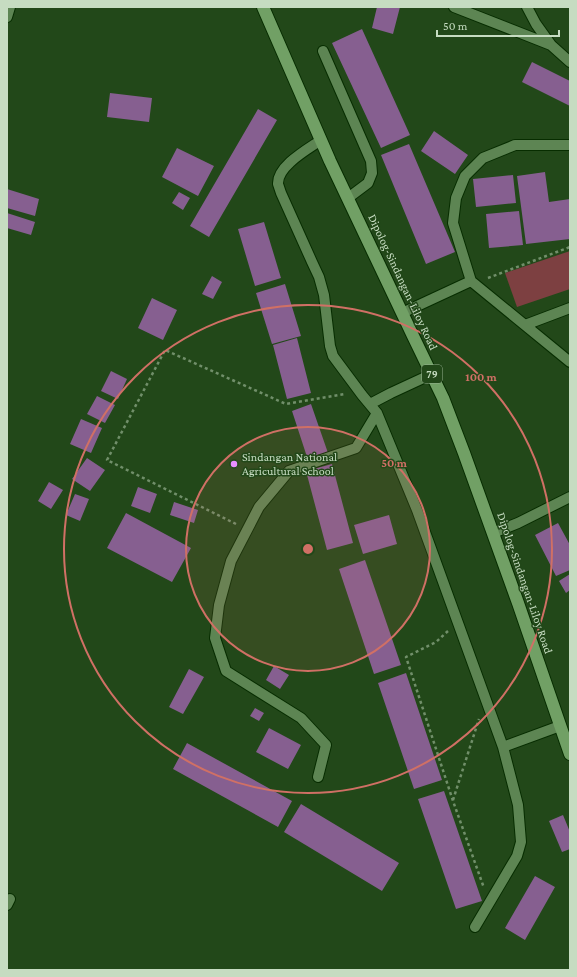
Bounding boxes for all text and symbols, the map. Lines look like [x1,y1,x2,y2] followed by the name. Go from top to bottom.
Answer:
[437,12,559,38] scale bar
[443,19,468,33] text: 50 m
[365,212,441,353] street label: Dipolog-Sindangan-Liloy Road
[422,365,442,383] road number: 79
[465,370,498,384] text: 100 m
[242,450,337,478] place label: Sindangan National Agricultural School
[381,456,408,470] text: 50 m
[229,459,239,469] marker: Sindangan National Agricultural School
[494,510,556,656] street label: Dipolog-Sindangan-Liloy Road
[301,542,315,556] centre of rings

